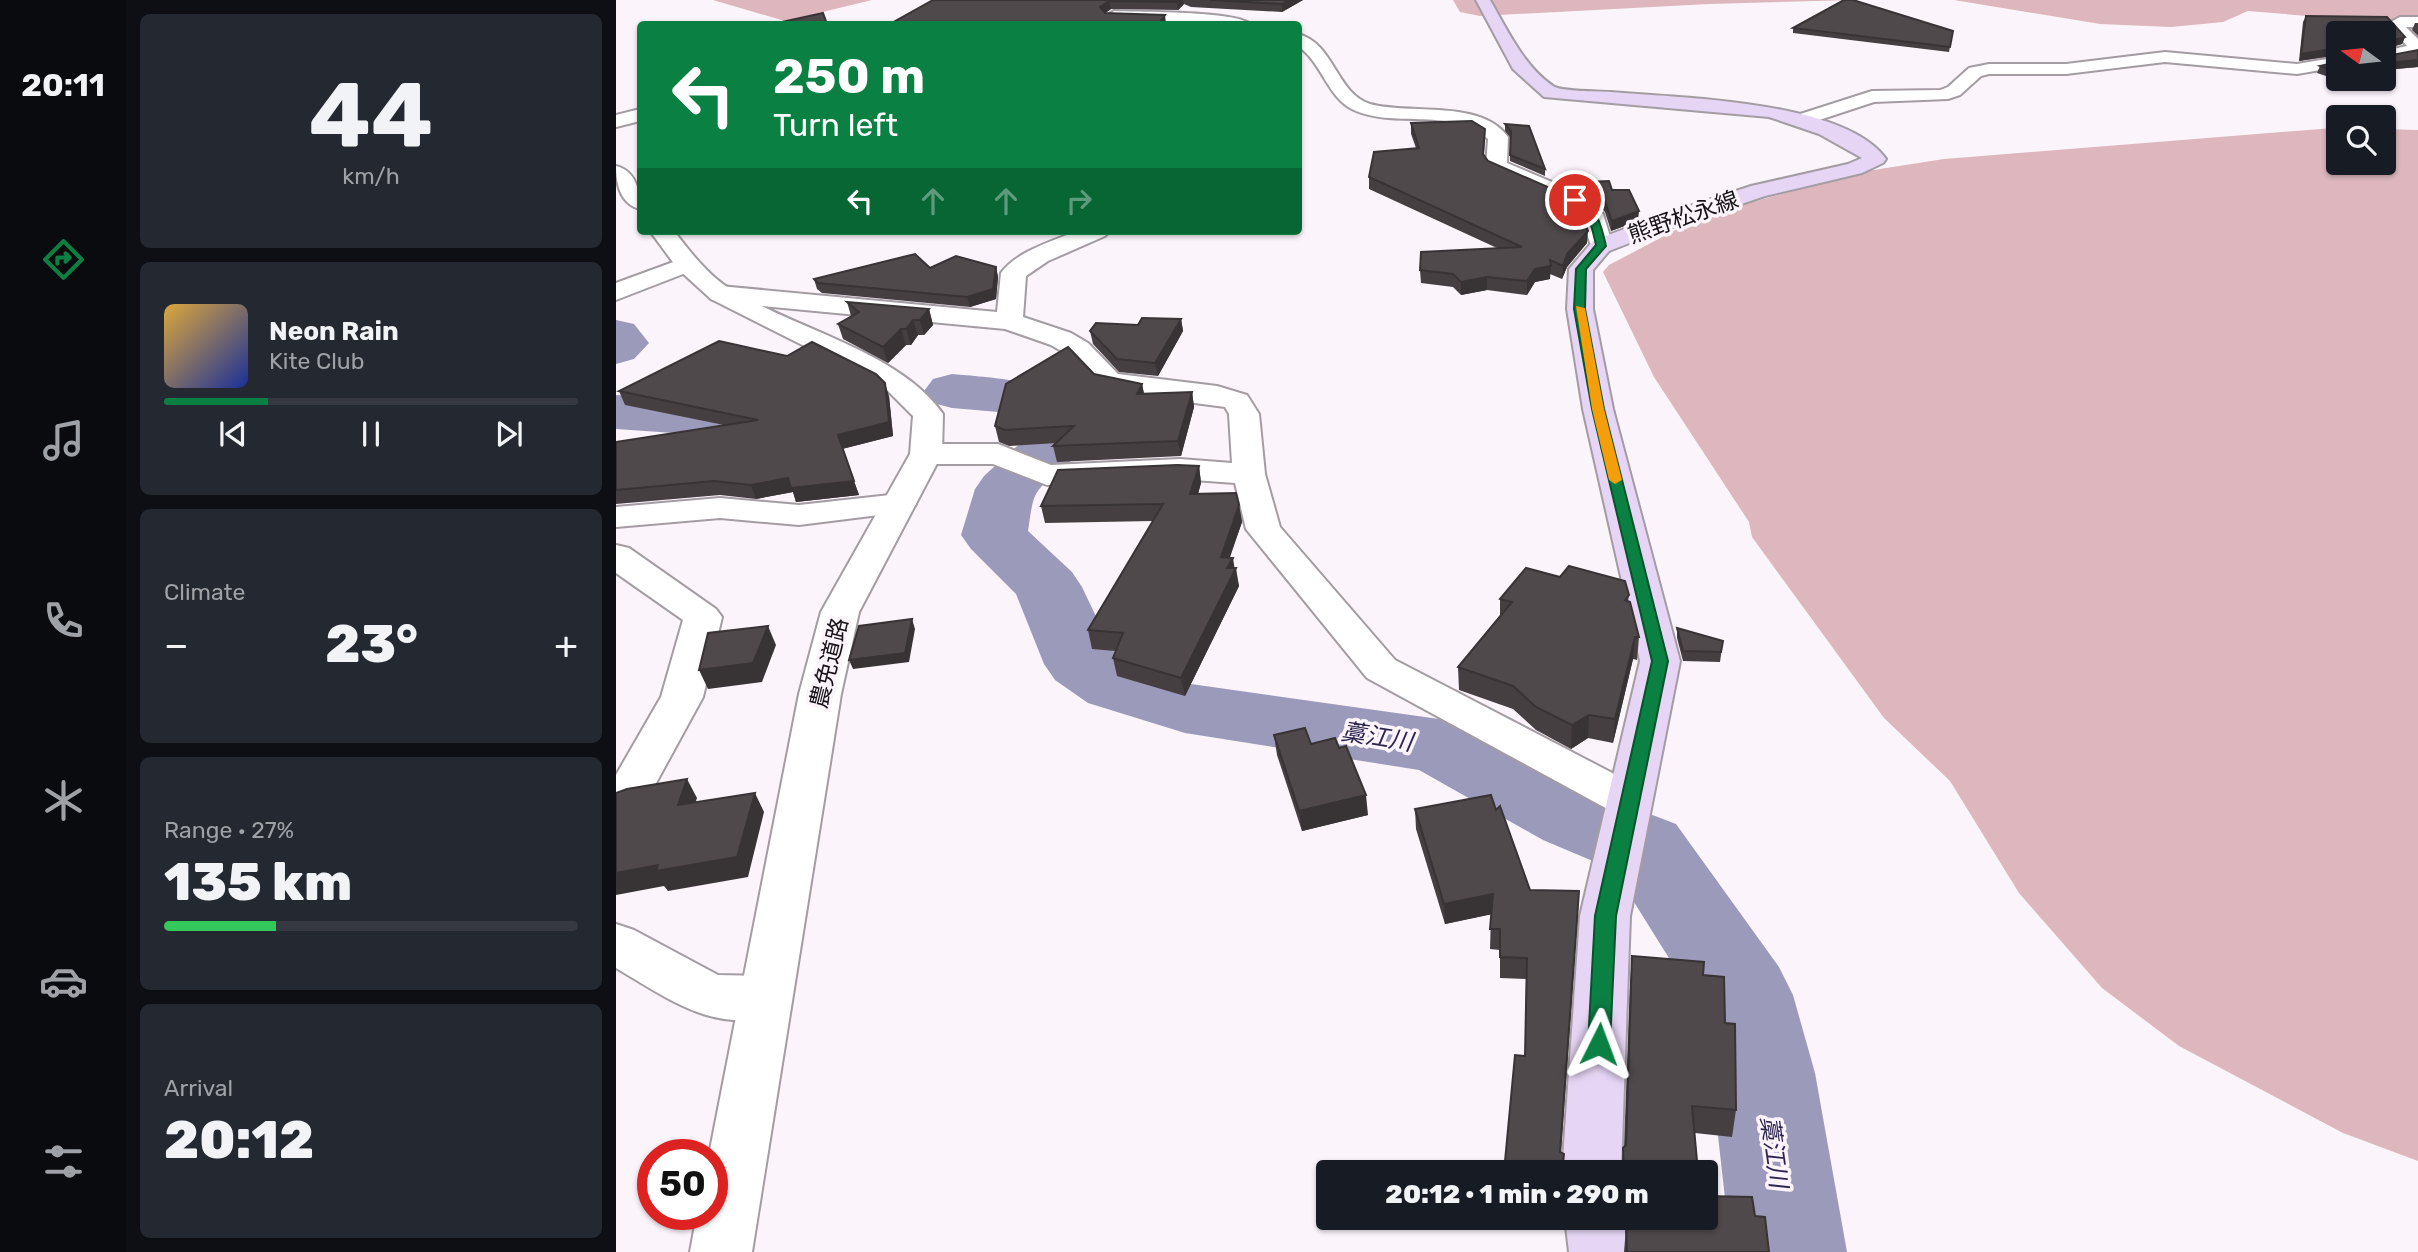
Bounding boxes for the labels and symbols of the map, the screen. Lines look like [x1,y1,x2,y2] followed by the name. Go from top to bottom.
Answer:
[2326,21,2396,91] north arrow
[1545,170,1605,230] pin
[1624,185,1742,249] street label: 熊野松永線
[804,615,854,711] street label: 農免道路
[1339,718,1418,757] water label: 藁江川
[1562,1007,1636,1081] position arrow
[1755,1114,1793,1193] water label: 藁江川
[637,1139,728,1230] speed limit sign: 50

